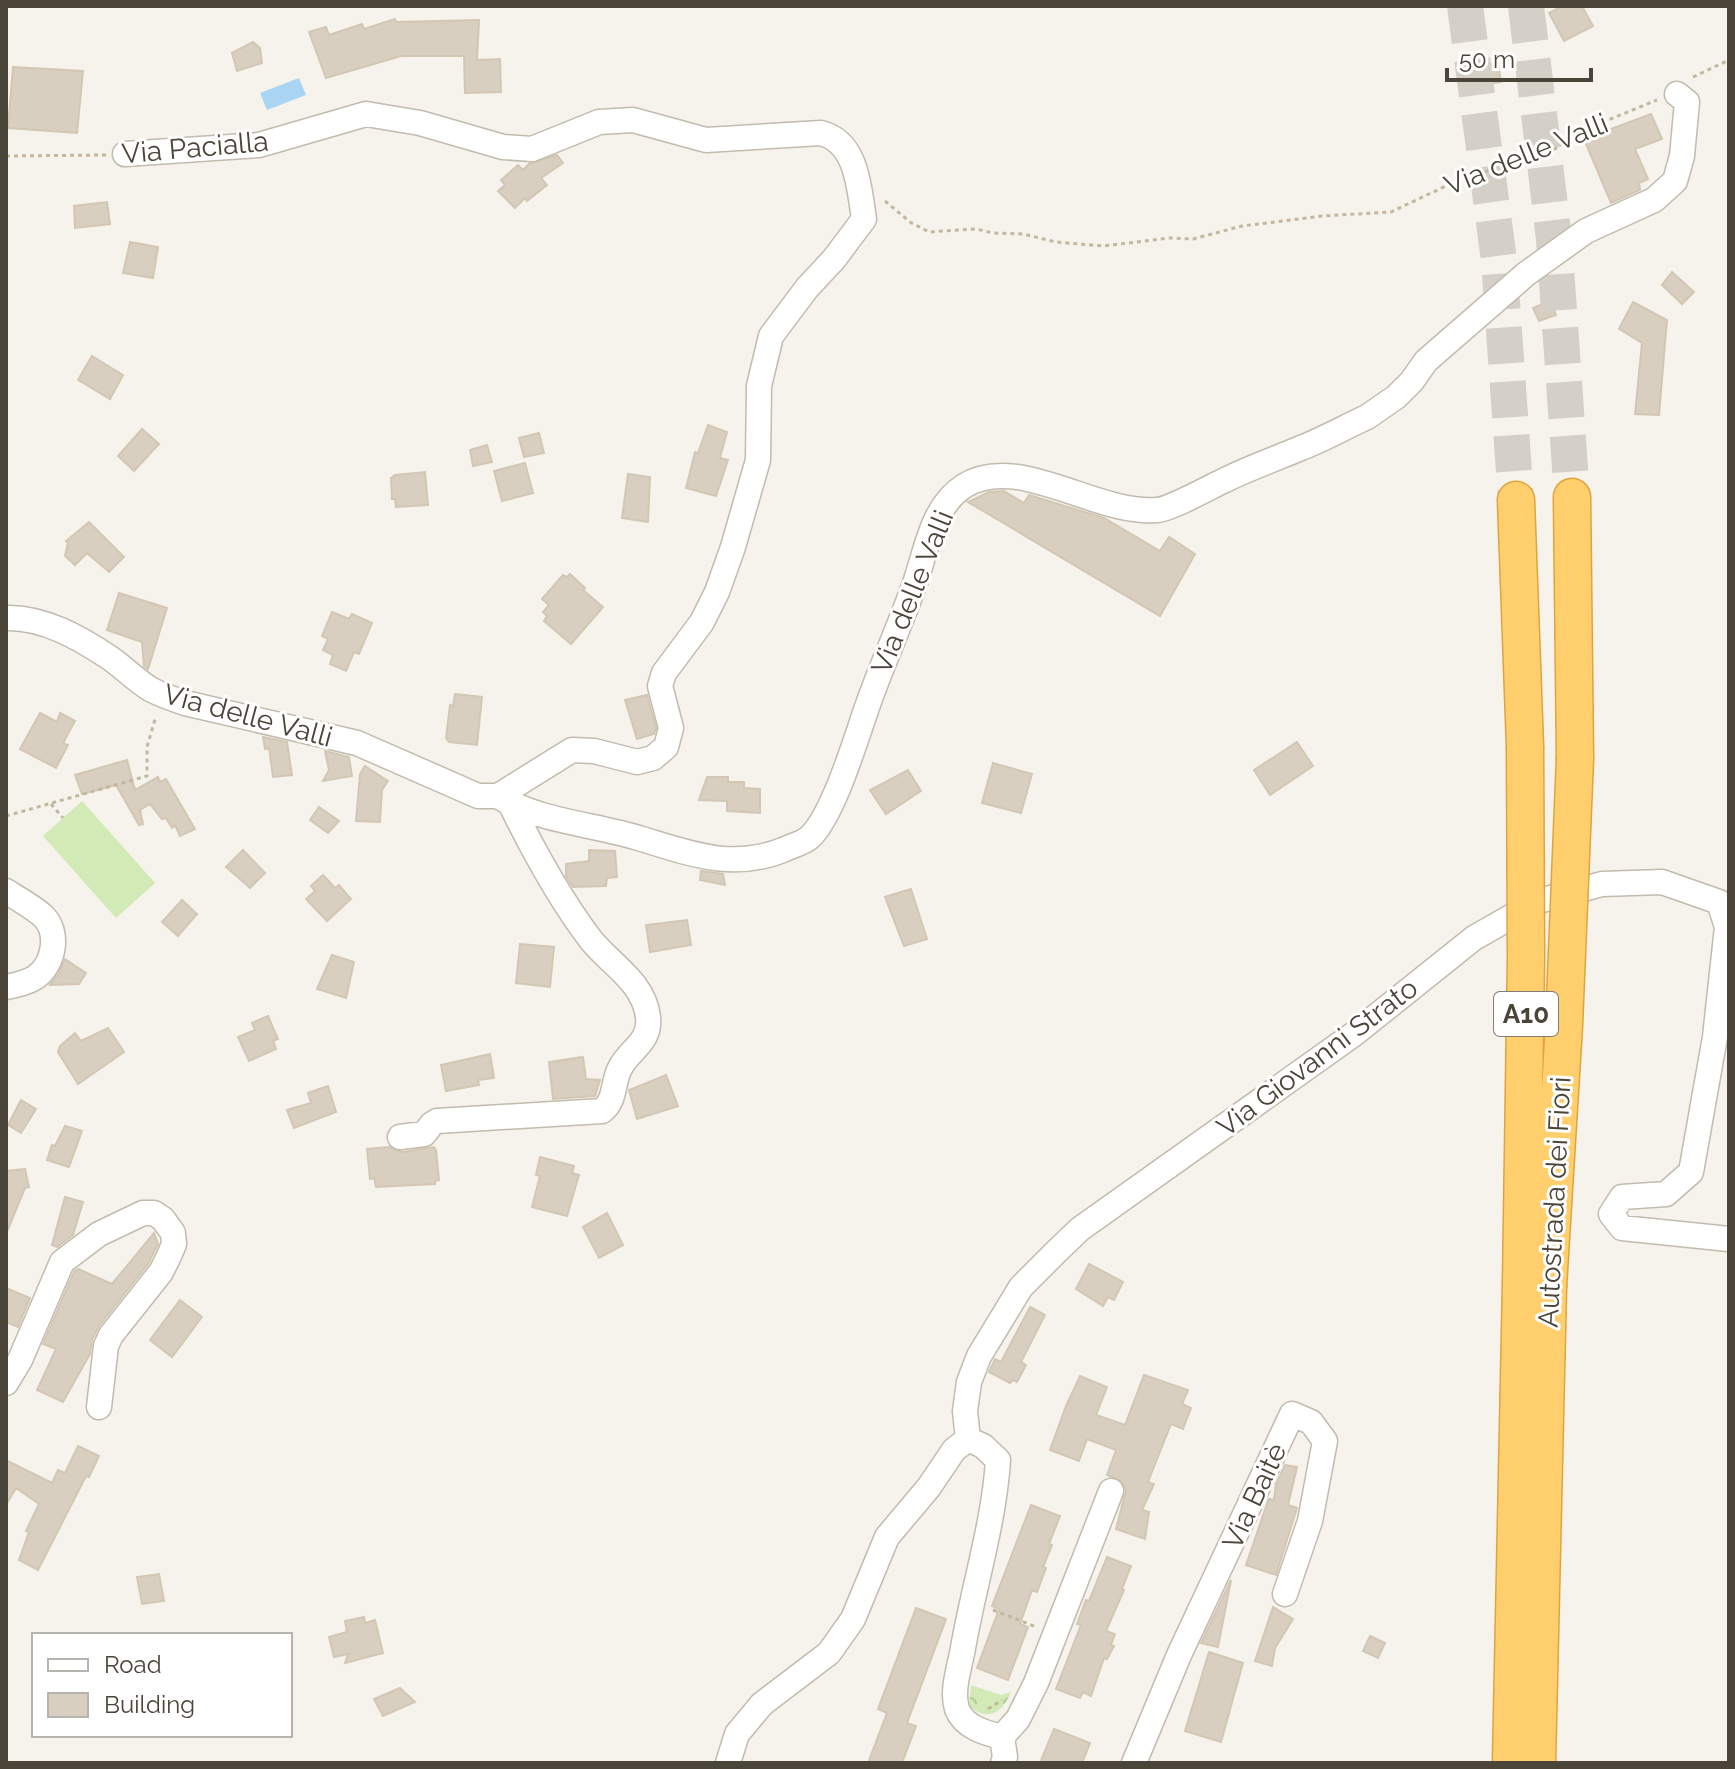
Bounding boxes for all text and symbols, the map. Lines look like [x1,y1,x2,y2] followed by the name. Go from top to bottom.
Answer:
[1447,32,1591,82] scale bar
[1459,45,1515,74] text: 50 m
[1440,107,1613,202] street label: Via delle Valli
[120,125,270,170] street label: Via Pacialla
[865,506,960,679] street label: Via delle Valli
[160,677,336,754] street label: Via delle Valli
[1211,971,1424,1144] street label: Via Giovanni Strato
[1494,992,1558,1036] road number: A10
[1531,1076,1578,1328] street label: Autostrada dei Fiori
[1216,1438,1293,1554] street label: Via Baitè
[32,1633,292,1737] legend
[104,1650,162,1679] text: Road
[104,1690,195,1719] text: Building

